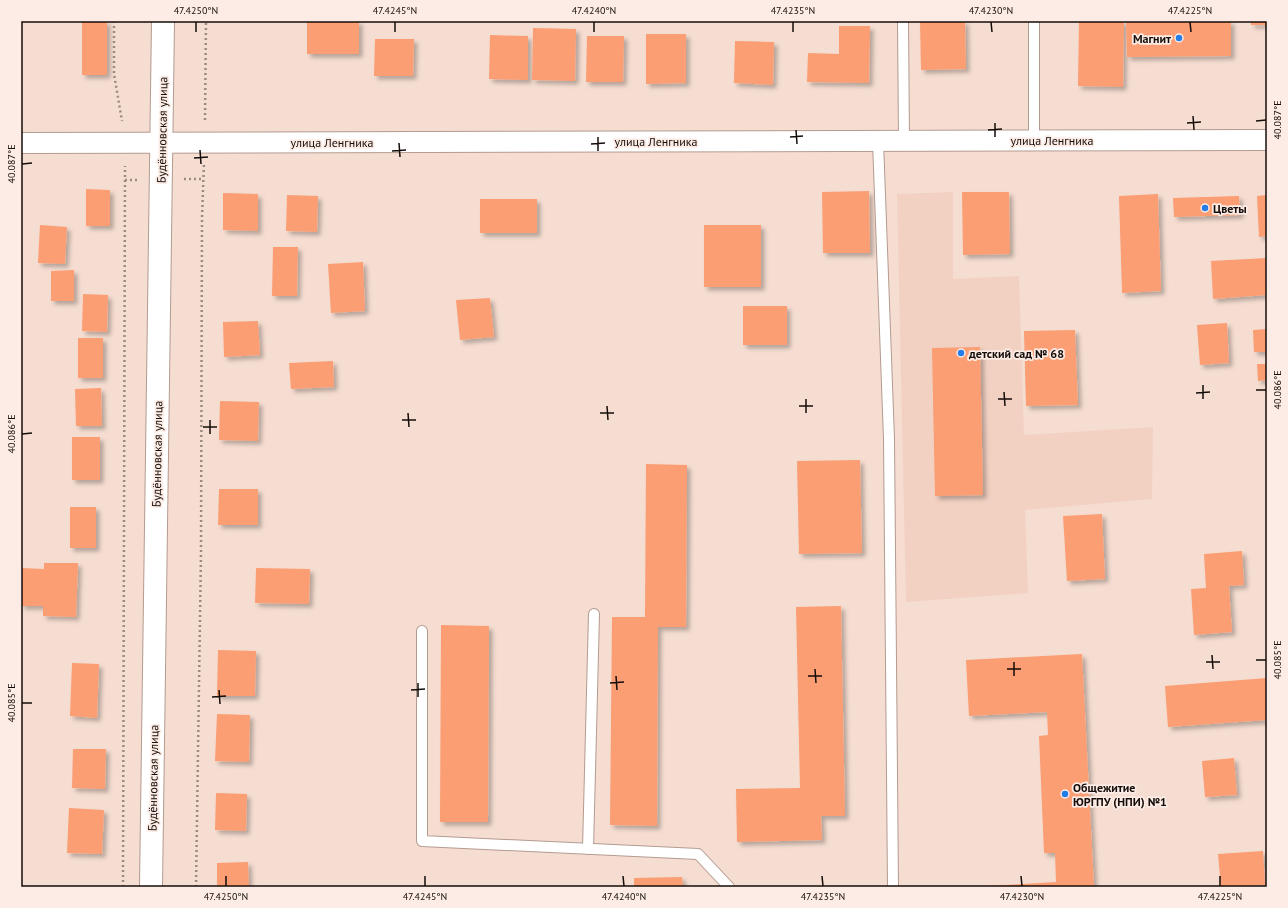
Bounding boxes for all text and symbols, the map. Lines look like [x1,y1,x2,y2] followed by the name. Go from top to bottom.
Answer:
[174,4,218,17] text: 47.4250°N
[373,4,417,17] text: 47.4245°N
[572,4,616,17] text: 47.4240°N
[771,4,815,17] text: 47.4235°N
[969,4,1013,17] text: 47.4230°N
[1168,4,1212,17] text: 47.4225°N
[1133,31,1171,46] place label: Магнит
[1174,33,1184,43] marker: Магнит
[154,77,170,183] street label: Будённовская улица
[1271,101,1284,140] text: 40.087°E
[1011,133,1093,148] street label: улица Ленгника
[615,134,697,149] street label: улица Ленгника
[291,135,373,150] street label: улица Ленгника
[5,145,18,184] text: 40.087°E
[1213,201,1247,216] place label: Цветы
[1200,203,1210,213] marker: Цветы
[968,346,1064,361] place label: детский сад № 68
[956,348,966,358] marker: детский сад № 68
[1271,371,1284,410] text: 40.086°E
[149,401,165,507] street label: Будённовская улица
[5,415,18,454] text: 40.086°E
[1271,641,1284,680] text: 40.085°E
[5,684,18,723] text: 40.085°E
[145,725,161,831] street label: Будённовская улица
[1073,780,1167,809] place label: Общежитие ЮРГПУ (НПИ) №1
[1060,789,1070,799] marker: Общежитие ЮРГПУ (НПИ) №1
[204,890,248,903] text: 47.4250°N
[403,890,447,903] text: 47.4245°N
[602,890,646,903] text: 47.4240°N
[801,890,845,903] text: 47.4235°N
[1000,890,1044,903] text: 47.4230°N
[1198,890,1242,903] text: 47.4225°N

